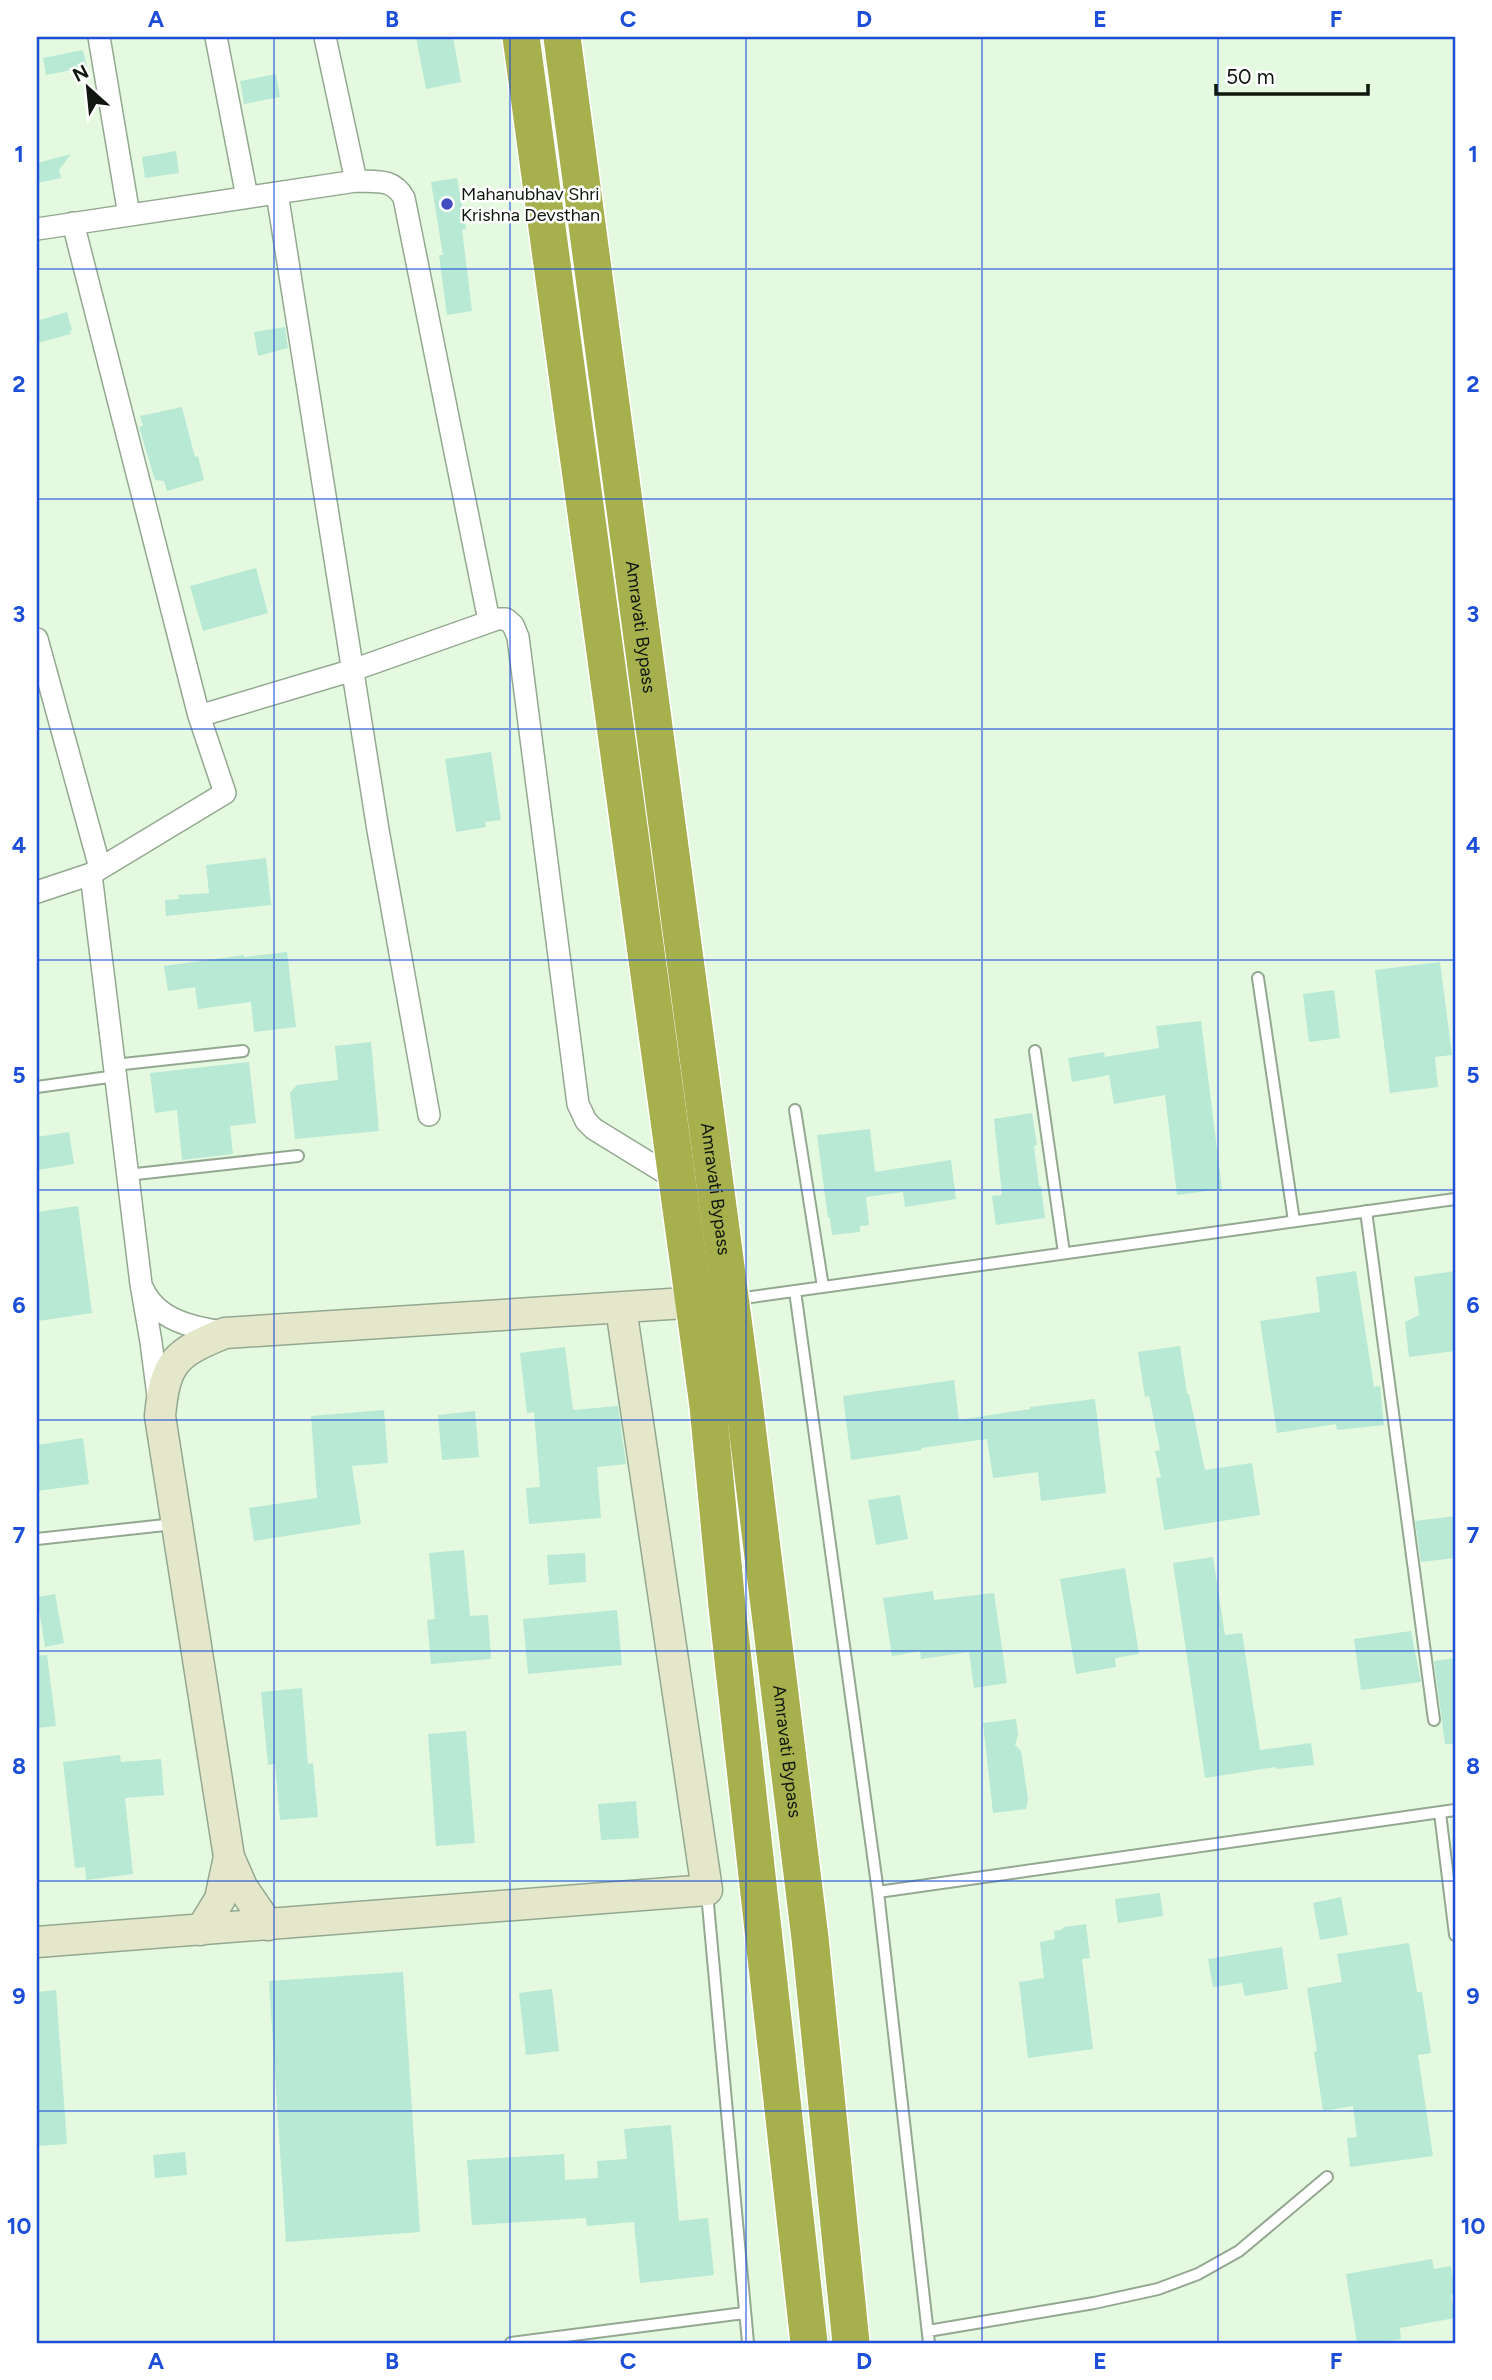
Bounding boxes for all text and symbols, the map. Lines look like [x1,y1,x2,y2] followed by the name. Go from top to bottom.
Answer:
[148,5,165,33] text: A
[385,5,399,33] text: B
[620,5,637,33] text: C
[856,5,872,33] text: D
[1093,5,1107,33] text: E
[1330,5,1343,33] text: F
[52,52,122,122] north arrow
[1216,52,1368,96] scale bar
[69,60,92,87] text: N
[1226,64,1275,89] text: 50 m
[14,140,24,168] text: 1
[1468,140,1478,168] text: 1
[461,183,600,226] place label: Mahanubhav Shri Krishna Devsthan
[439,196,455,212] marker: Mahanubhav Shri Krishna Devsthan
[12,370,26,398] text: 2
[1466,370,1480,398] text: 2
[621,559,660,694] street label: Amravati Bypass
[13,600,25,628] text: 3
[1467,600,1479,628] text: 3
[12,831,26,859] text: 4
[1466,831,1480,859] text: 4
[12,1061,26,1089] text: 5
[1466,1061,1480,1089] text: 5
[696,1121,735,1256] street label: Amravati Bypass
[12,1291,26,1319] text: 6
[1466,1291,1480,1319] text: 6
[13,1521,26,1549] text: 7
[1467,1521,1480,1549] text: 7
[768,1684,806,1819] street label: Amravati Bypass
[12,1752,26,1780] text: 8
[1466,1752,1480,1780] text: 8
[12,1982,26,2010] text: 9
[1466,1982,1480,2010] text: 9
[7,2212,31,2240] text: 10
[1461,2212,1485,2240] text: 10
[148,2347,165,2375] text: A
[385,2347,399,2375] text: B
[620,2347,637,2375] text: C
[856,2347,872,2375] text: D
[1093,2347,1107,2375] text: E
[1330,2347,1343,2375] text: F

